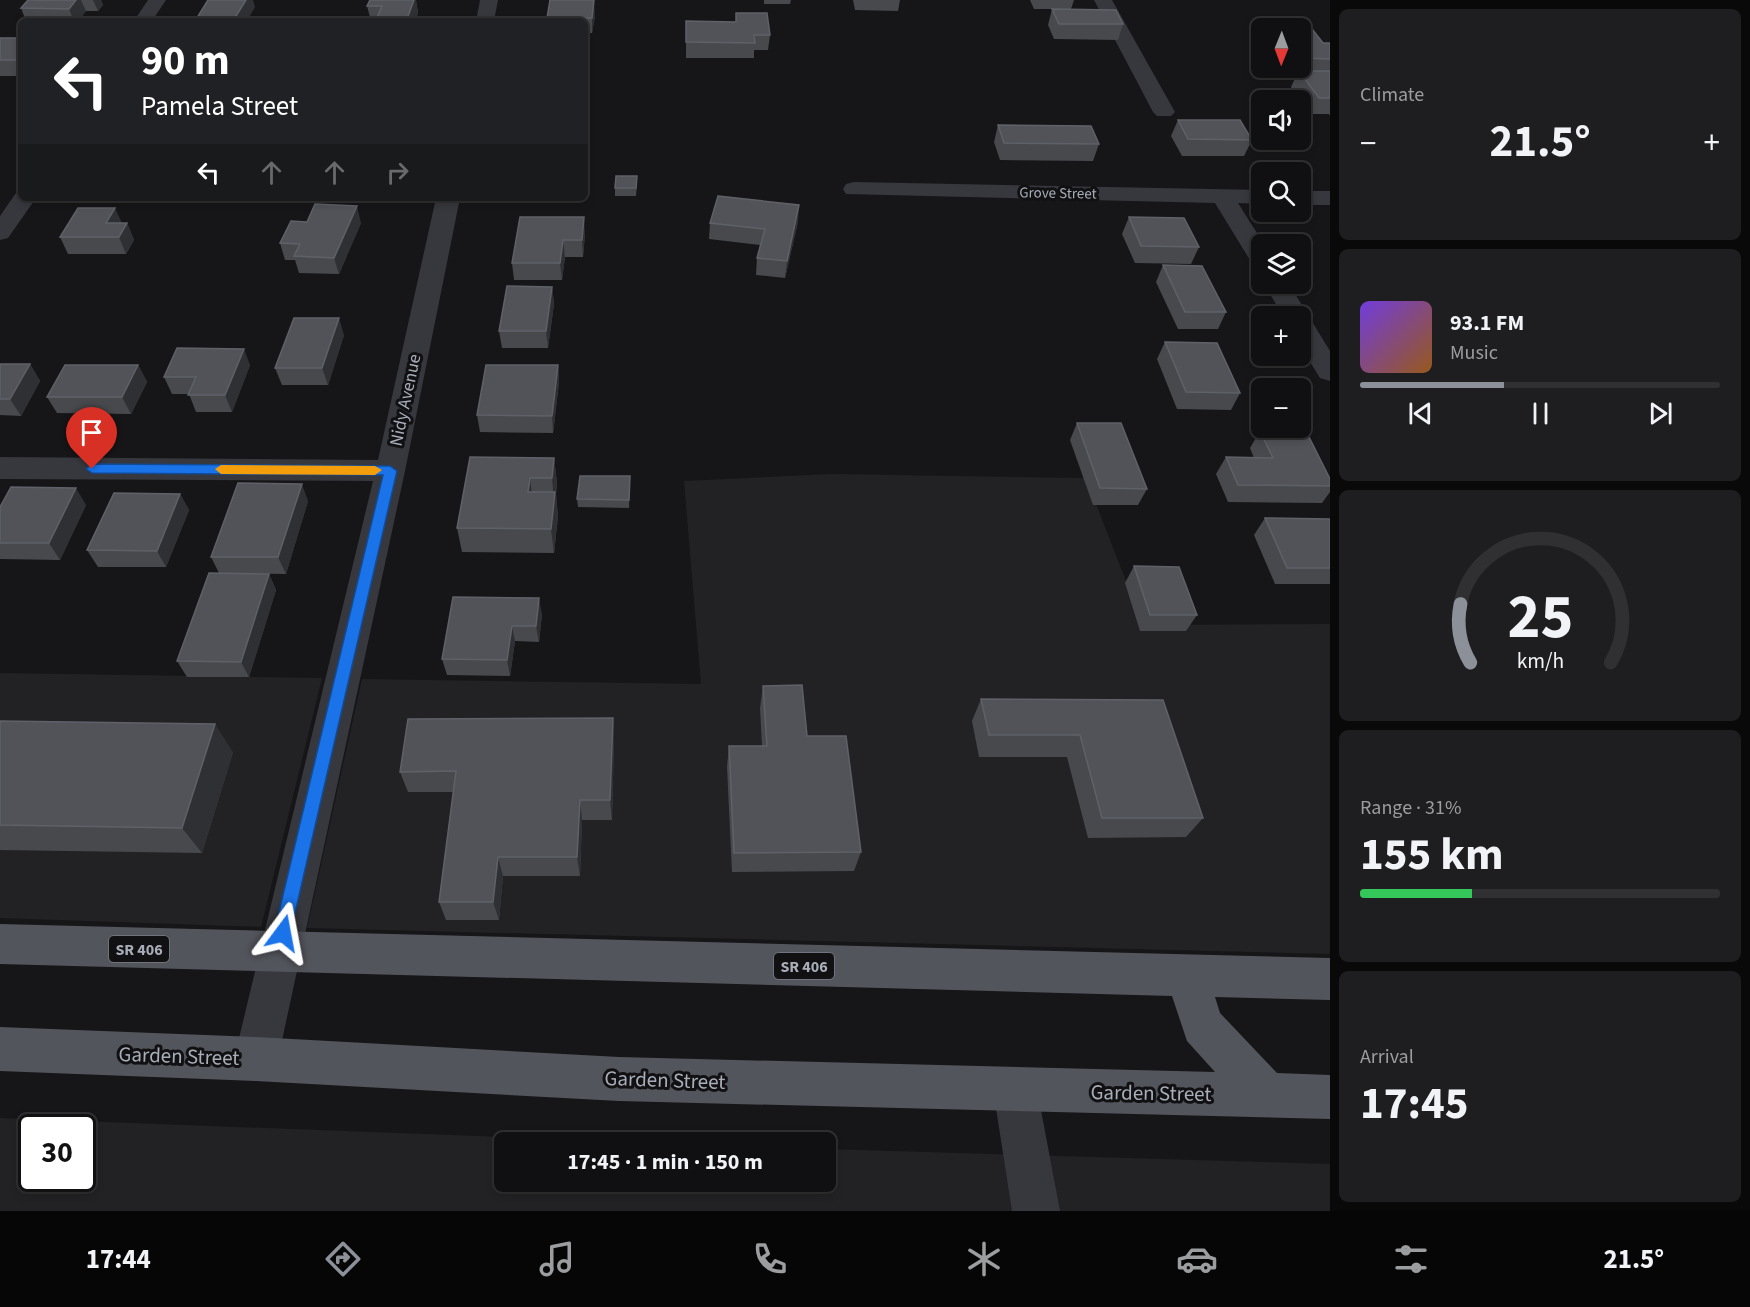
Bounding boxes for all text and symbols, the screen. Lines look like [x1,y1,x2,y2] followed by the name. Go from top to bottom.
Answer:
[1251,18,1311,78] north arrow
[1251,18,1311,438] map controls
[141,31,230,91] text: 90 m
[42,42,120,120] icon: left
[1360,81,1424,109] text: Climate
[141,87,298,126] text: Pamela Street
[1251,90,1311,150] button: sound
[1489,110,1591,174] text: 21.5°
[1360,120,1376,167] text: −
[1704,120,1720,167] text: +
[192,156,225,189] icon: left
[255,156,288,189] icon: ahead
[318,156,351,189] icon: ahead
[381,156,414,189] icon: right
[1251,162,1311,222] button: search
[1019,182,1097,205] street label: Grove Street
[1251,234,1311,294] button: layers
[1251,306,1311,366] button: +
[1450,307,1524,339] text: 93.1 FM
[1450,339,1498,367] text: Music
[384,352,427,448] street label: Nidy Avenue
[1251,378,1311,438] button: −
[1404,397,1437,430] icon: previous
[1524,397,1557,430] icon: pause
[1644,397,1677,430] icon: next
[66,407,117,469] pin
[75,416,108,449] icon: arrive
[1507,573,1573,662] text: 25
[1516,646,1564,677] text: km/h
[1360,794,1461,822] text: Range · 31%
[1360,823,1504,887] text: 155 km
[251,901,315,965] position arrow
[109,936,169,962] road number: SR 406
[774,953,834,979] road number: SR 406
[118,1039,240,1073] street label: Garden Street
[1360,1043,1414,1071] text: Arrival
[604,1063,726,1097] street label: Garden Street
[1360,1072,1469,1136] text: 17:45
[1090,1077,1212,1109] street label: Garden Street
[18,1114,96,1192] speed limit sign: 30
[567,1146,763,1178] text: 17:45 · 1 min · 150 m
[322,1238,364,1280] icon: directions
[536,1238,578,1280] icon: music
[749,1238,791,1280] icon: phone
[963,1238,1005,1280] icon: climate
[1176,1238,1218,1280] icon: car
[1390,1238,1432,1280] icon: filters
[86,1240,151,1279] text: 17:44
[1603,1240,1664,1279] text: 21.5°

